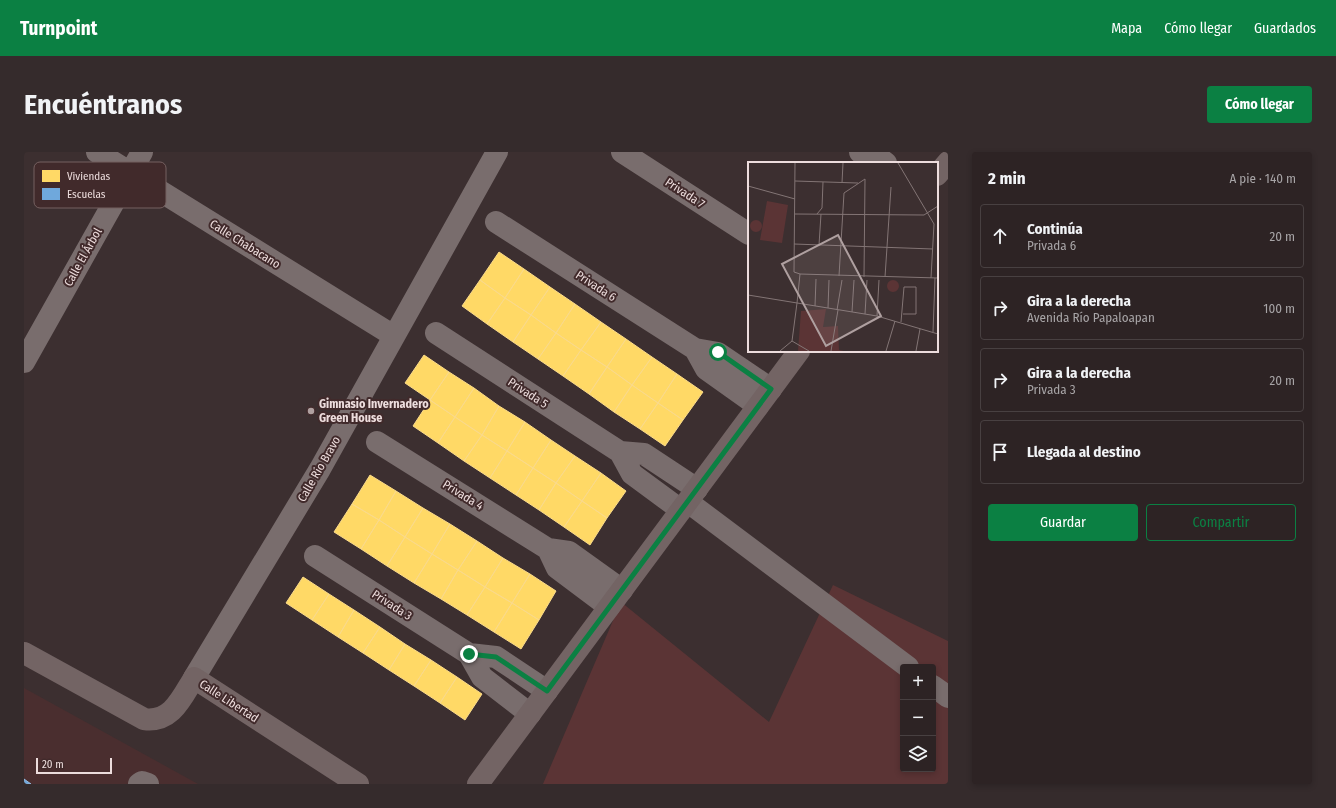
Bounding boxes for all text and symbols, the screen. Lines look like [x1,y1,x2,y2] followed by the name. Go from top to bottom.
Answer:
[20,17,97,40] text: Turnpoint
[1111,20,1142,37] text: Mapa
[1164,20,1232,37] text: Cómo llegar
[1254,20,1316,37] text: Guardados
[1207,86,1312,123] button: Cómo llegar
[24,88,182,121] text: Encuéntranos
[34,162,166,208] legend
[748,162,938,352] inset map
[988,168,1026,189] text: 2 min
[67,170,110,183] text: Viviendas
[1229,171,1296,186] text: A pie · 140 m
[663,175,708,211] street label: Privada 7
[67,188,106,201] text: Escuelas
[207,217,283,271] street label: Calle Chabacano
[1027,220,1083,238] text: Continúa
[60,225,105,289] street label: Calle El Árbol
[989,225,1011,247] icon: ahead
[1269,229,1295,244] text: 20 m
[1027,238,1076,253] text: Privada 6
[573,268,619,304] street label: Privada 6
[1027,292,1131,310] text: Gira a la derecha
[989,297,1011,319] icon: right
[1263,301,1295,316] text: 100 m
[1027,310,1155,325] text: Avenida Río Papaloapan
[709,343,727,361] route start
[1027,364,1131,382] text: Gira a la derecha
[989,369,1011,391] icon: right
[1269,373,1295,388] text: 20 m
[505,375,551,411] street label: Privada 5
[1027,382,1076,397] text: Privada 3
[319,397,429,425] place label: Gimnasio Invernadero Green House
[306,406,316,416] marker: Gimnasio Invernadero Green House
[295,434,343,504] street label: Calle Río Bravo
[989,441,1011,463] icon: arrive
[1027,443,1141,461] text: Llegada al destino
[440,477,486,513] street label: Privada 4
[988,504,1138,541] button: Guardar
[1146,504,1296,541] button: Compartir
[369,587,415,623] street label: Privada 3
[460,645,478,663] route end
[900,664,936,772] map controls
[900,664,936,700] button: +
[197,677,261,725] street label: Calle Libertad
[900,700,936,736] button: −
[900,736,936,772] button: layers
[36,756,112,775] scale bar
[42,758,64,771] text: 20 m

